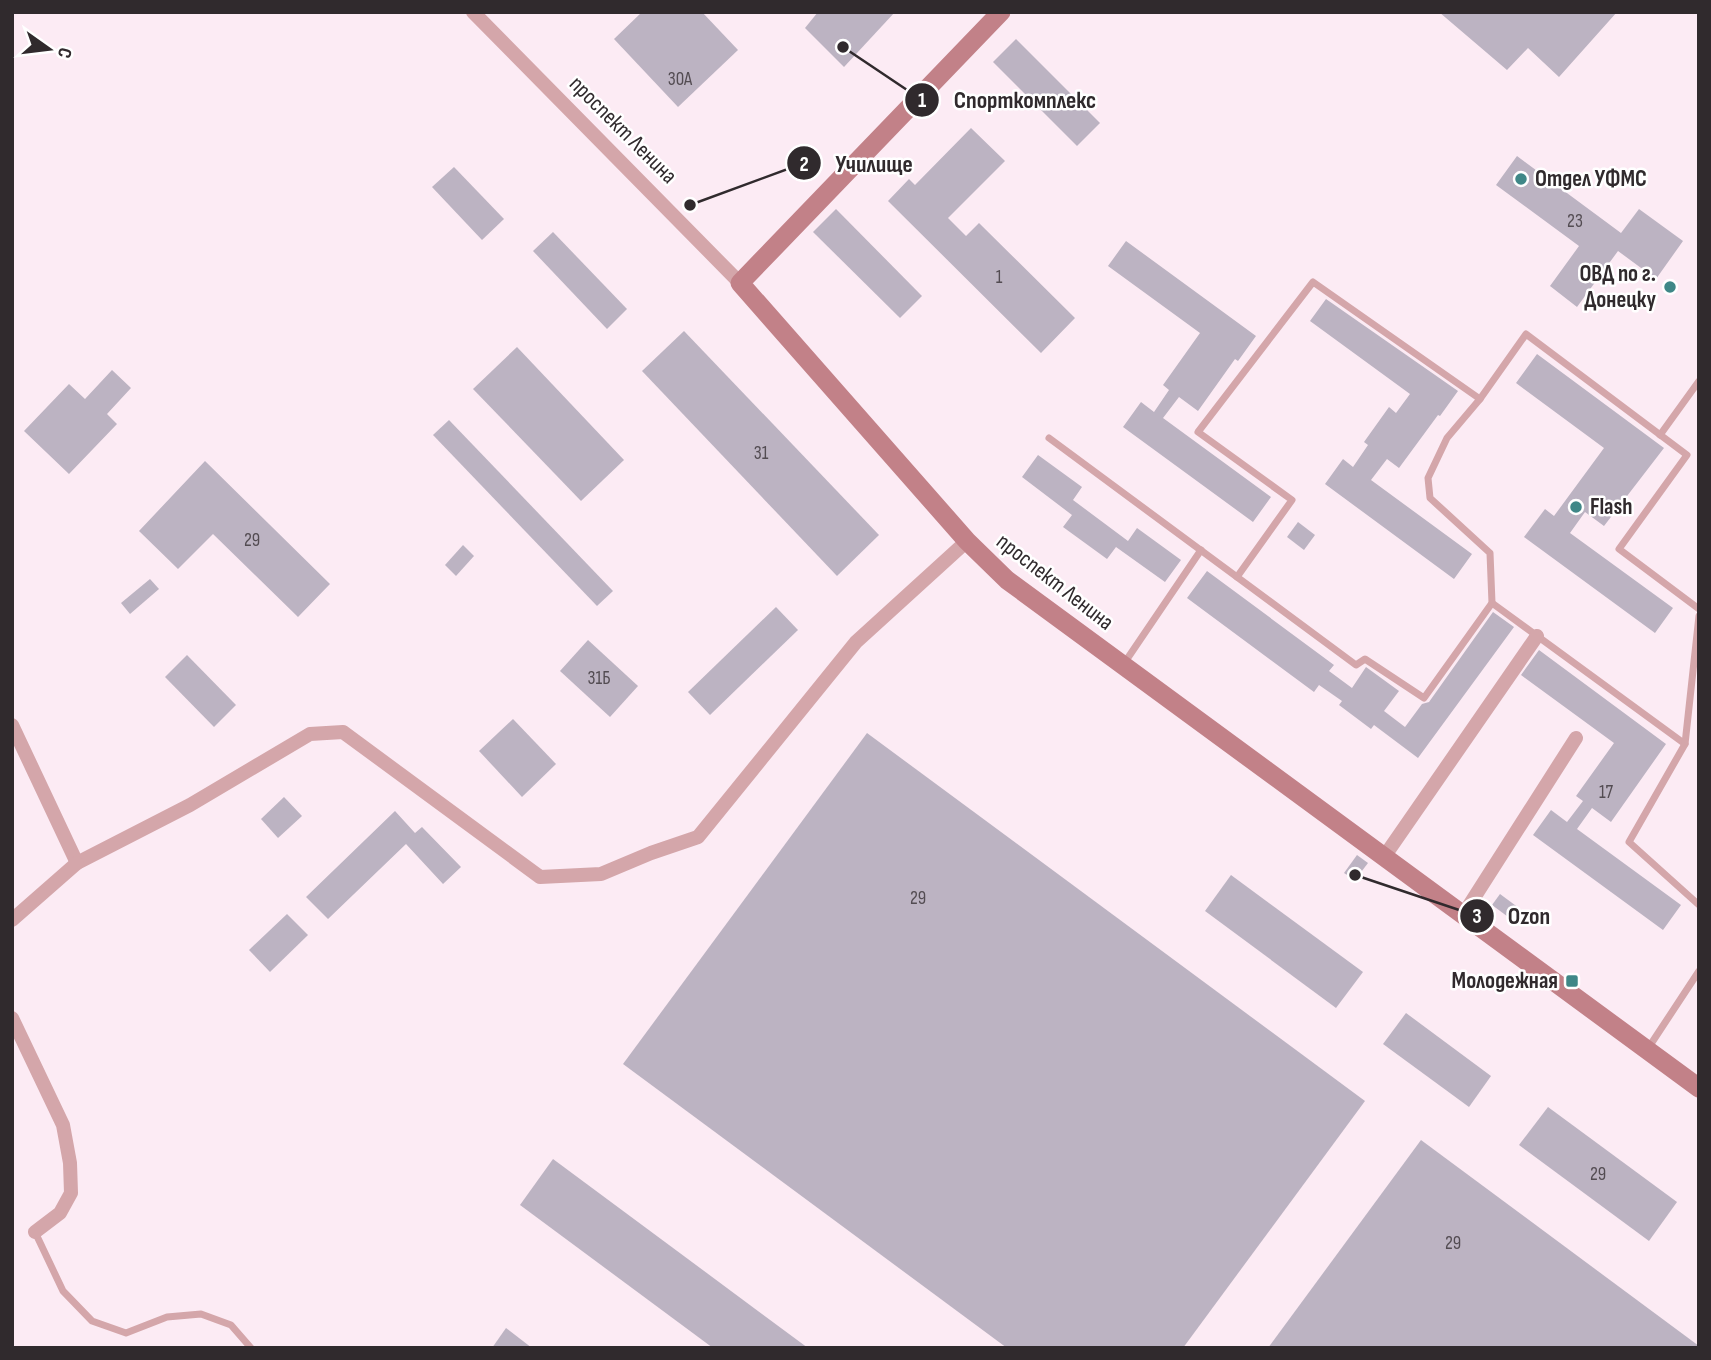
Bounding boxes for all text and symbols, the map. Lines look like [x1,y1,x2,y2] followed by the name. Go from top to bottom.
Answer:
[14,14,84,84] north arrow
[52,45,76,61] text: С
[668,68,693,91] house number: 30А
[563,70,683,190] street label: проспект Ленина
[905,77,1110,122] callout: Спорткомплекс
[954,86,1096,115] text: Спорткомплекс
[918,88,926,113] text: 1
[787,141,927,186] callout: Училище
[835,150,913,179] text: Училище
[799,152,809,177] text: 2
[1535,165,1647,193] place label: Отдел УФМС
[1513,171,1529,187] marker: Отдел УФМС
[1567,210,1583,233] house number: 23
[1579,260,1656,314] place label: ОВД по г. Донецку
[996,266,1003,289] house number: 1
[1662,279,1678,295] marker: ОВД по г. Донецку
[754,442,769,465] house number: 31
[1590,493,1633,521] place label: Flash
[1568,499,1584,515] marker: Flash
[991,528,1119,636] street label: проспект Ленина
[244,529,260,552] house number: 29
[587,667,611,690] house number: 31Б
[1599,781,1614,804] house number: 17
[910,887,926,910] house number: 29
[1459,893,1565,938] callout: Ozon
[1508,902,1550,931] text: Ozon
[1472,904,1482,929] text: 3
[1452,967,1558,995] place label: Молодежная
[1564,973,1580,989] marker: Молодежная
[1590,1163,1606,1186] house number: 29
[1445,1232,1461,1255] house number: 29

